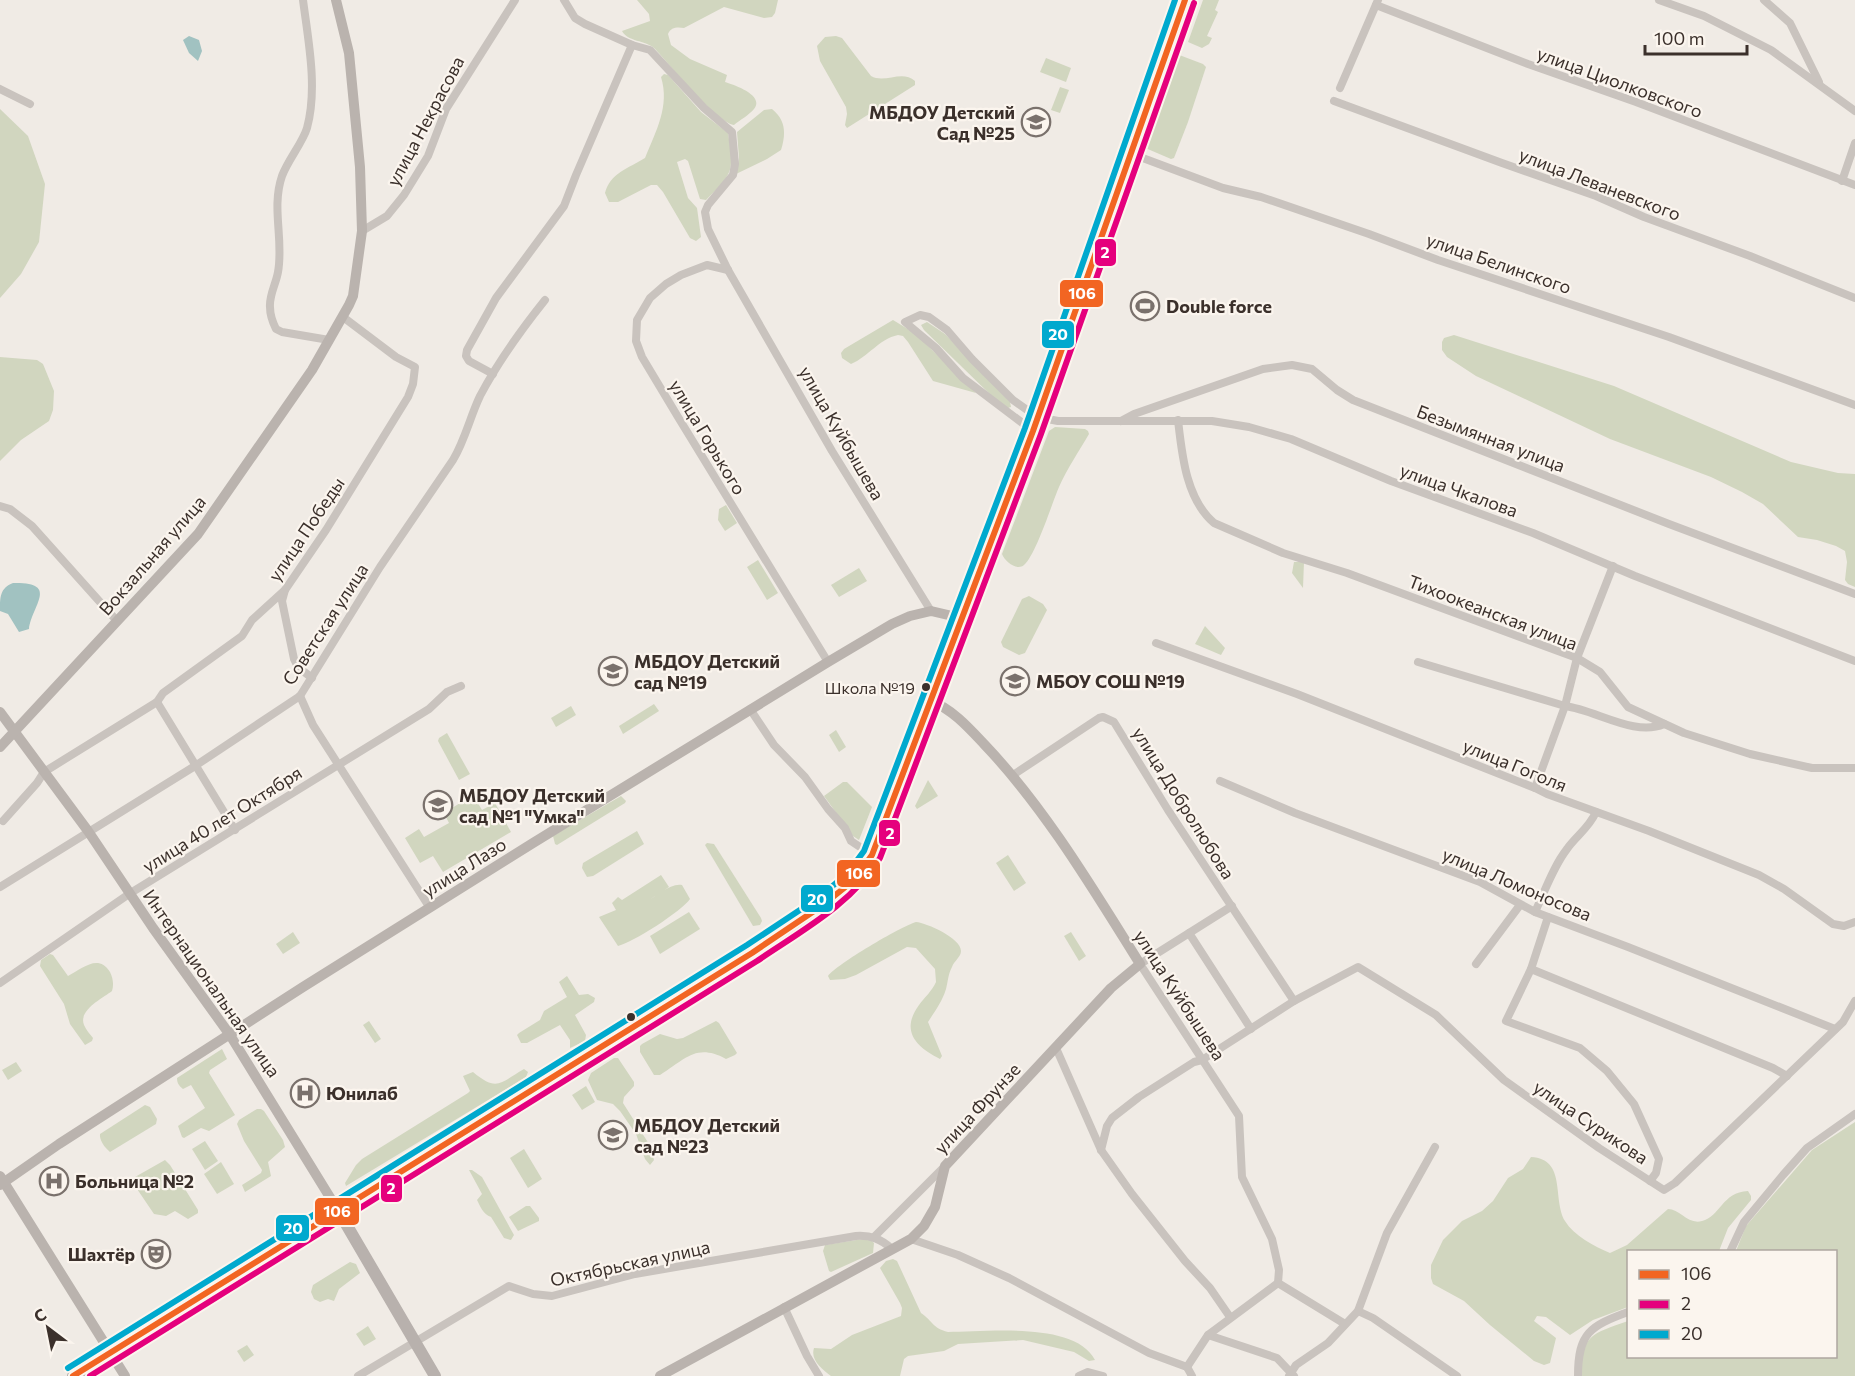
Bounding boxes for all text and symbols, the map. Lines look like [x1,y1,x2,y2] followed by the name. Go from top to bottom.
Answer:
[1645,18,1747,56] scale bar
[1654,27,1704,49] text: 100 m
[1534,42,1706,122] street label: улица Циолковского
[382,52,468,190] street label: улица Некрасова
[869,101,1015,144] place label: МБДОУ Детский Сад №25
[1020,106,1052,138] school or university icon: МБДОУ Детский Сад №25
[1516,143,1684,225] street label: улица Леваневского
[1424,228,1574,298] street label: улица Белинского
[1094,238,1117,267] line badge: 2
[1100,242,1110,261] text: 2
[1059,279,1104,308] line badge: 106
[1068,283,1096,302] text: 106
[1129,290,1161,322] sports icon: Double force
[1166,295,1272,317] place label: Double force
[1041,320,1075,349] line badge: 20
[1048,324,1068,343] text: 20
[795,362,889,504] street label: улица Куйбышева
[665,375,751,499] street label: улица Горького
[1414,400,1568,476] street label: Безымянная улица
[1397,458,1521,522] street label: улица Чкалова
[263,473,349,585] street label: улица Победы
[94,491,210,619] street label: Вокзальная улица
[278,559,372,689] street label: Советская улица
[1405,570,1581,654] street label: Тихоокеанская улица
[634,650,780,693] place label: МБДОУ Детский сад №19
[597,655,629,687] school or university icon: МБДОУ Детский сад №19
[999,665,1031,697] school or university icon: МБОУ СОШ №19
[1036,670,1185,692] place label: МБОУ СОШ №19
[825,678,915,697] place label: Школа №19
[920,681,932,693] marker: Школа №19
[1128,723,1240,883] street label: улица Добролюбова
[1460,734,1570,796] street label: улица Гоголя
[138,761,306,877] street label: улица 40 лет Октября
[459,784,605,827] place label: МБДОУ Детский сад №1 "Умка"
[422,789,454,821] school or university icon: МБДОУ Детский сад №1 "Умка"
[878,819,901,847] line badge: 2
[885,823,895,842] text: 2
[418,832,510,902] street label: улица Лазо
[1439,843,1595,925] street label: улица Ломоносова
[836,859,881,888] line badge: 106
[845,863,873,882] text: 106
[800,884,834,913] line badge: 20
[139,885,285,1081] street label: Интернациональная улица
[807,889,827,908] text: 20
[1130,926,1230,1064] street label: улица Куйбышева
[625,1011,637,1023] unlabelled marker
[929,1058,1025,1158] street label: улица Фрунзе
[1529,1076,1653,1168] street label: улица Сурикова
[289,1077,321,1109] hospital icon: Юнилаб
[326,1082,398,1104] place label: Юнилаб
[634,1114,780,1157] place label: МБДОУ Детский сад №23
[597,1119,629,1151] school or university icon: МБДОУ Детский сад №23
[38,1165,70,1197] hospital icon: Больница №2
[75,1170,194,1192] place label: Больница №2
[380,1174,403,1203] line badge: 2
[386,1178,396,1197] text: 2
[314,1197,360,1226] line badge: 106
[323,1201,351,1220] text: 106
[275,1214,310,1242] line badge: 20
[283,1218,303,1237] text: 20
[548,1235,712,1291] street label: Октябрьская улица
[140,1238,172,1270] theatre icon: Шахтёр
[68,1243,135,1265] place label: Шахтёр
[1627,1250,1837,1358] legend
[1681,1262,1711,1284] text: 106
[1681,1292,1691,1314] text: 2
[18,1298,78,1358] north arrow
[30,1304,50,1326] text: С
[1681,1322,1703,1344] text: 20

